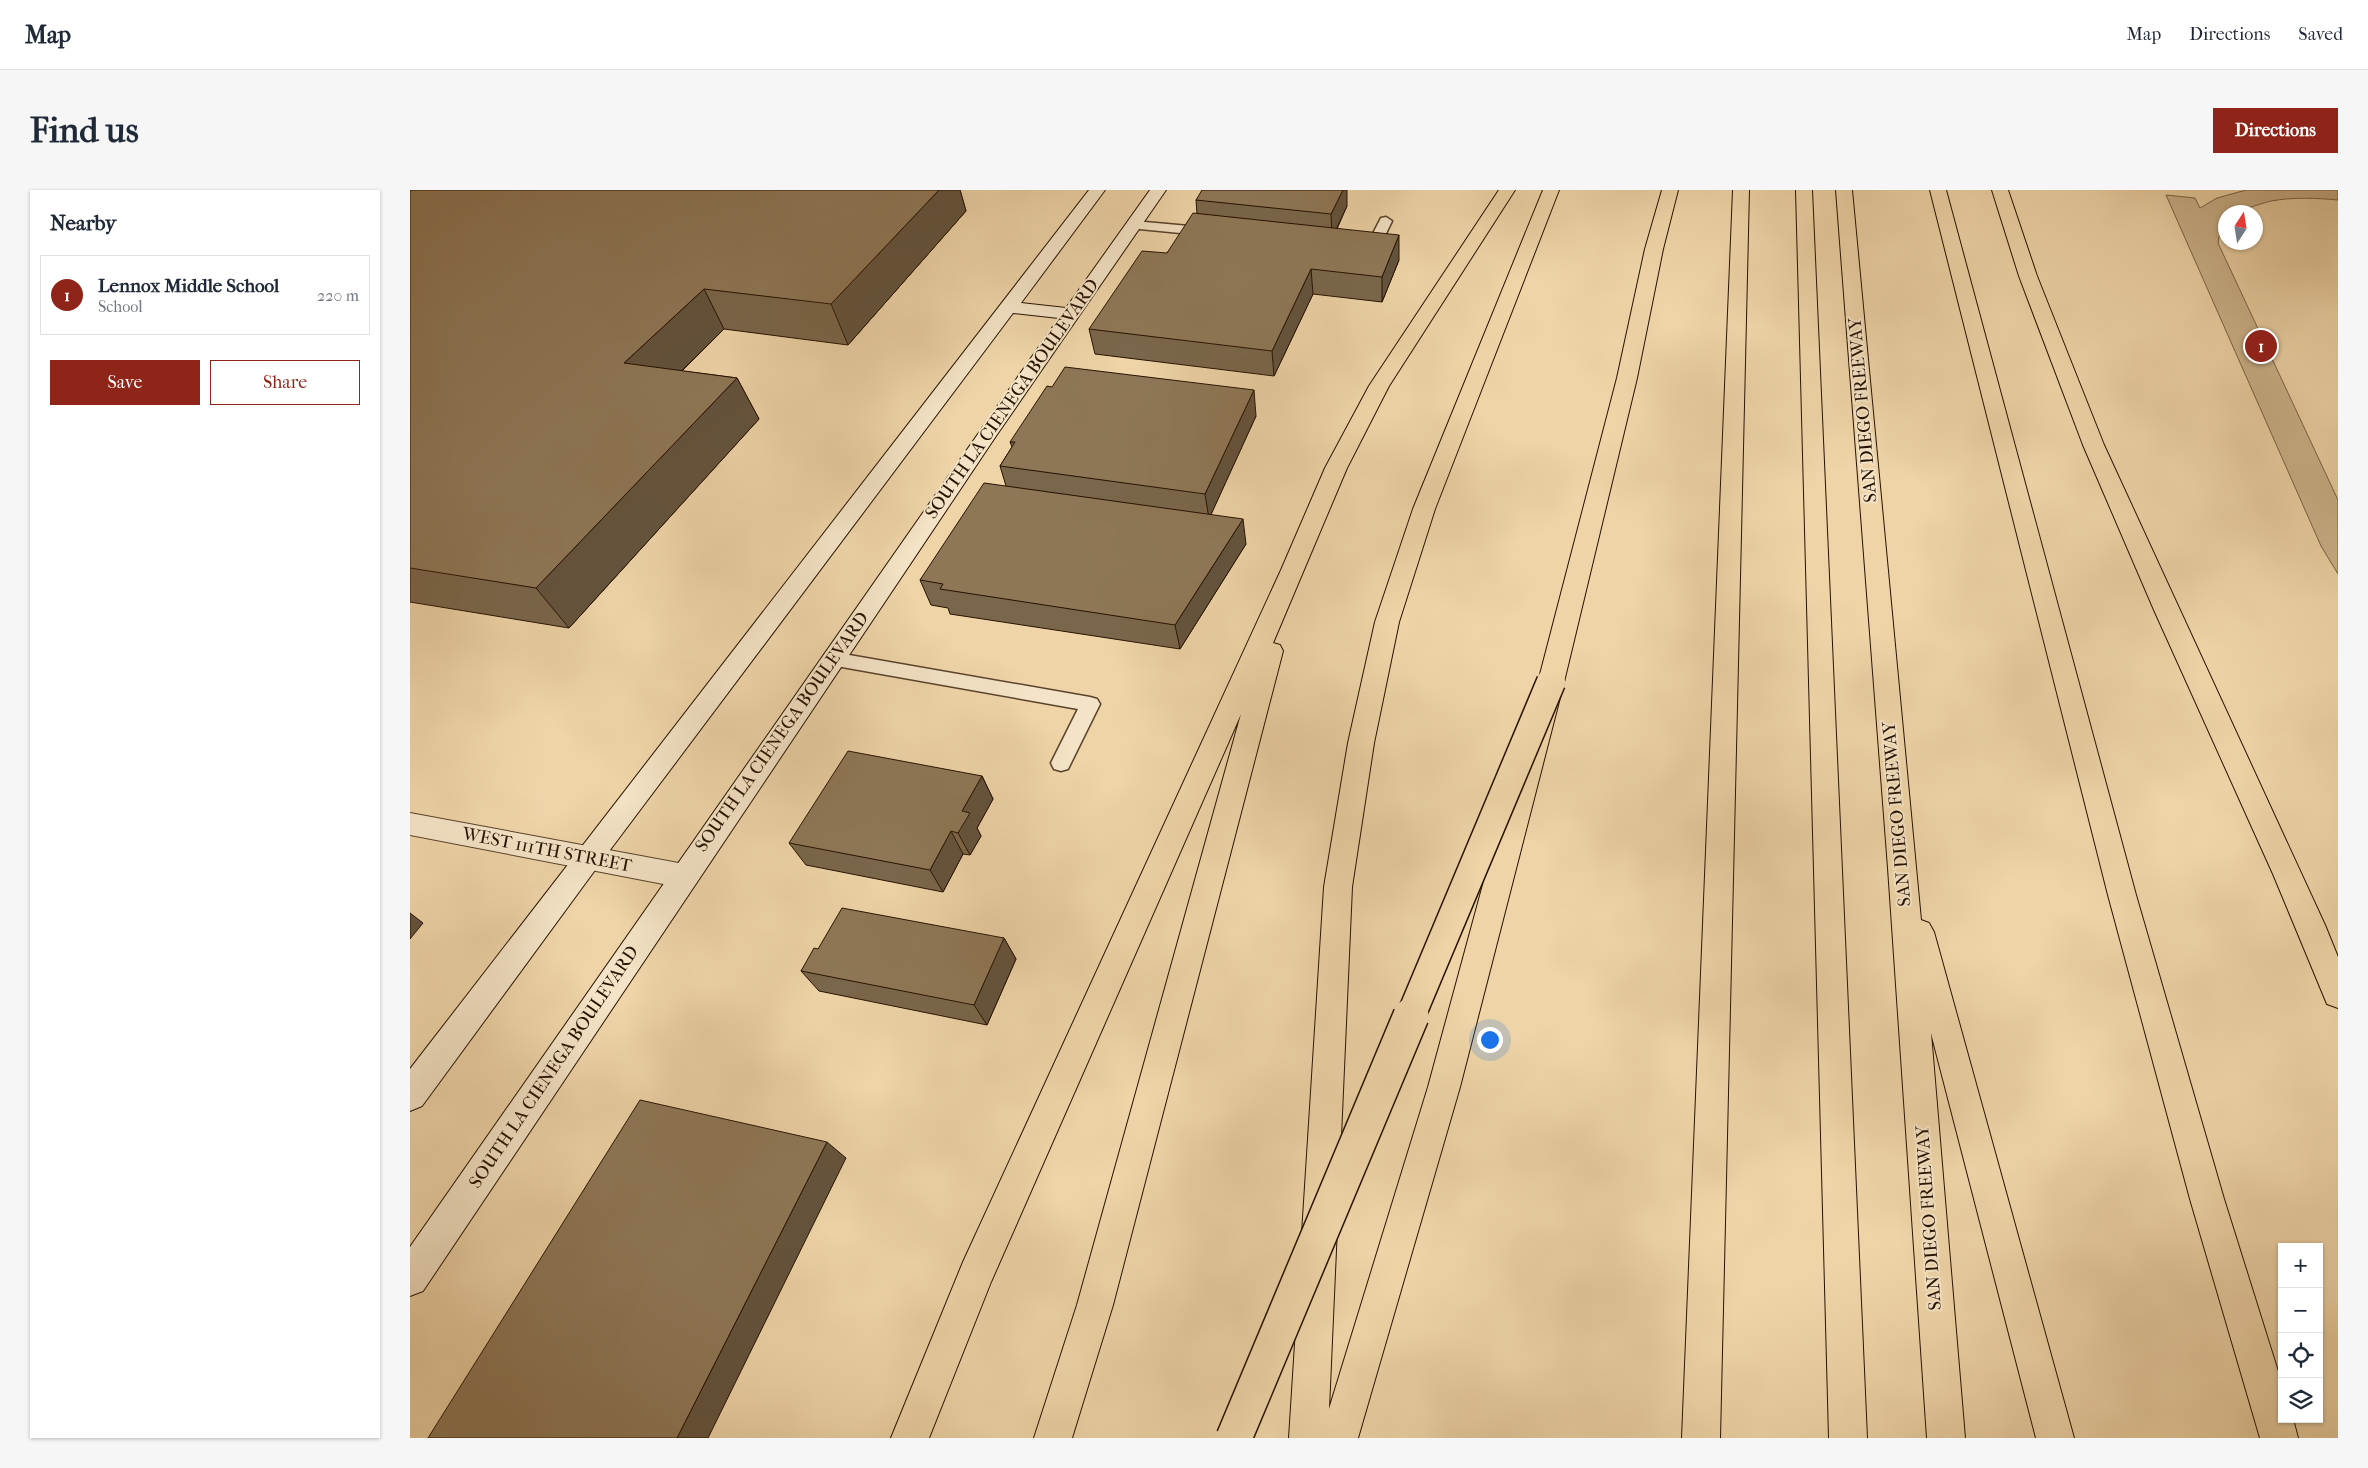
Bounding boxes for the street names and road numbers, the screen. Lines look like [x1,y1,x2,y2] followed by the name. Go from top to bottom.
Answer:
[921,275,1103,523] street label: SOUTH LA CIENEGA BOULEVARD
[1844,316,1882,503] street label: SAN DIEGO FREEWAY
[691,608,873,856] street label: SOUTH LA CIENEGA BOULEVARD
[1878,720,1916,907] street label: SAN DIEGO FREEWAY
[460,823,634,877] street label: WEST 111TH STREET
[465,942,643,1192] street label: SOUTH LA CIENEGA BOULEVARD
[1912,1124,1946,1311] street label: SAN DIEGO FREEWAY

